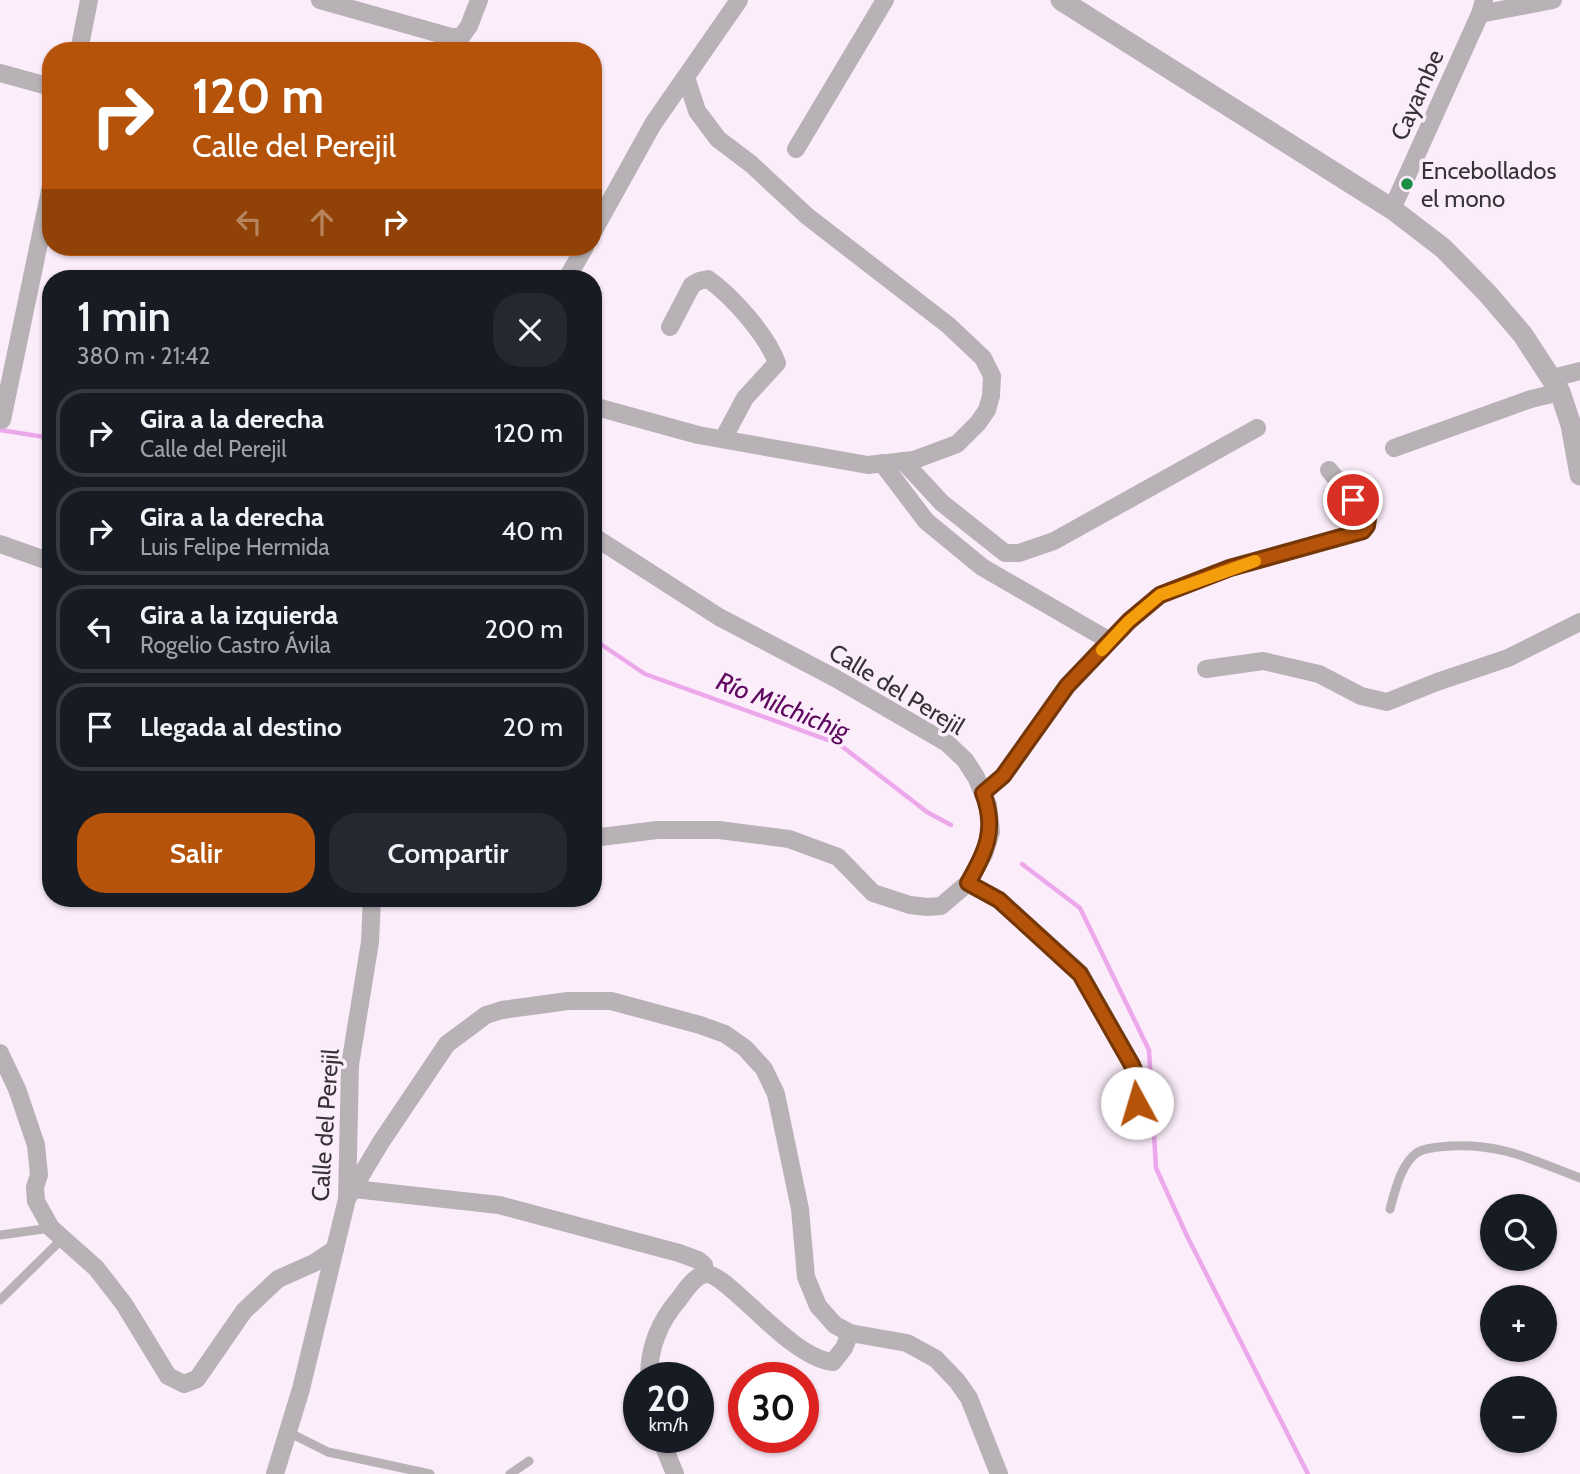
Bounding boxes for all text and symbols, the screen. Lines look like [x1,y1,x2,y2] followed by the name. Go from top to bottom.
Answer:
[1384,45,1450,145] street label: Cayambe
[192,66,324,125] text: 120 m
[77,70,168,161] icon: right
[192,126,396,165] text: Calle del Perejil
[1421,156,1556,213] place label: Encebollados el mono
[1399,176,1415,192] marker: Encebollados el mono
[230,203,268,241] icon: left
[303,203,341,241] icon: ahead
[376,203,414,241] icon: right
[77,290,171,342] text: 1 min
[493,293,567,367] button: close
[77,342,210,370] text: 380 m · 21:42
[140,403,324,435] text: Gira a la derecha
[81,414,119,452] icon: right
[494,417,563,449] text: 120 m
[140,435,287,463] text: Calle del Perejil
[1323,470,1383,530] pin
[1334,481,1372,519] icon: arrive
[140,501,324,533] text: Gira a la derecha
[81,512,119,550] icon: right
[501,515,563,547] text: 40 m
[140,533,330,561] text: Luis Felipe Hermida
[140,599,338,631] text: Gira a la izquierda
[81,610,119,648] icon: left
[484,613,563,645] text: 200 m
[140,631,331,659] text: Rogelio Castro Ávila
[824,637,970,741] street label: Calle del Perejil
[712,665,855,748] water label: Río Milchichig
[81,708,119,746] icon: arrive
[140,711,342,743] text: Llegada al destino
[503,711,563,743] text: 20 m
[77,813,315,893] button: Salir
[329,813,567,893] button: Compartir
[305,1047,345,1202] street label: Calle del Perejil
[1100,1066,1174,1140] position arrow
[1480,1194,1557,1453] map controls
[1480,1194,1557,1271] button: search
[1480,1285,1557,1362] button: +
[728,1362,819,1453] speed limit sign: 30
[1480,1376,1557,1453] button: −
[647,1377,690,1420] text: 20
[649,1414,688,1436] text: km/h

